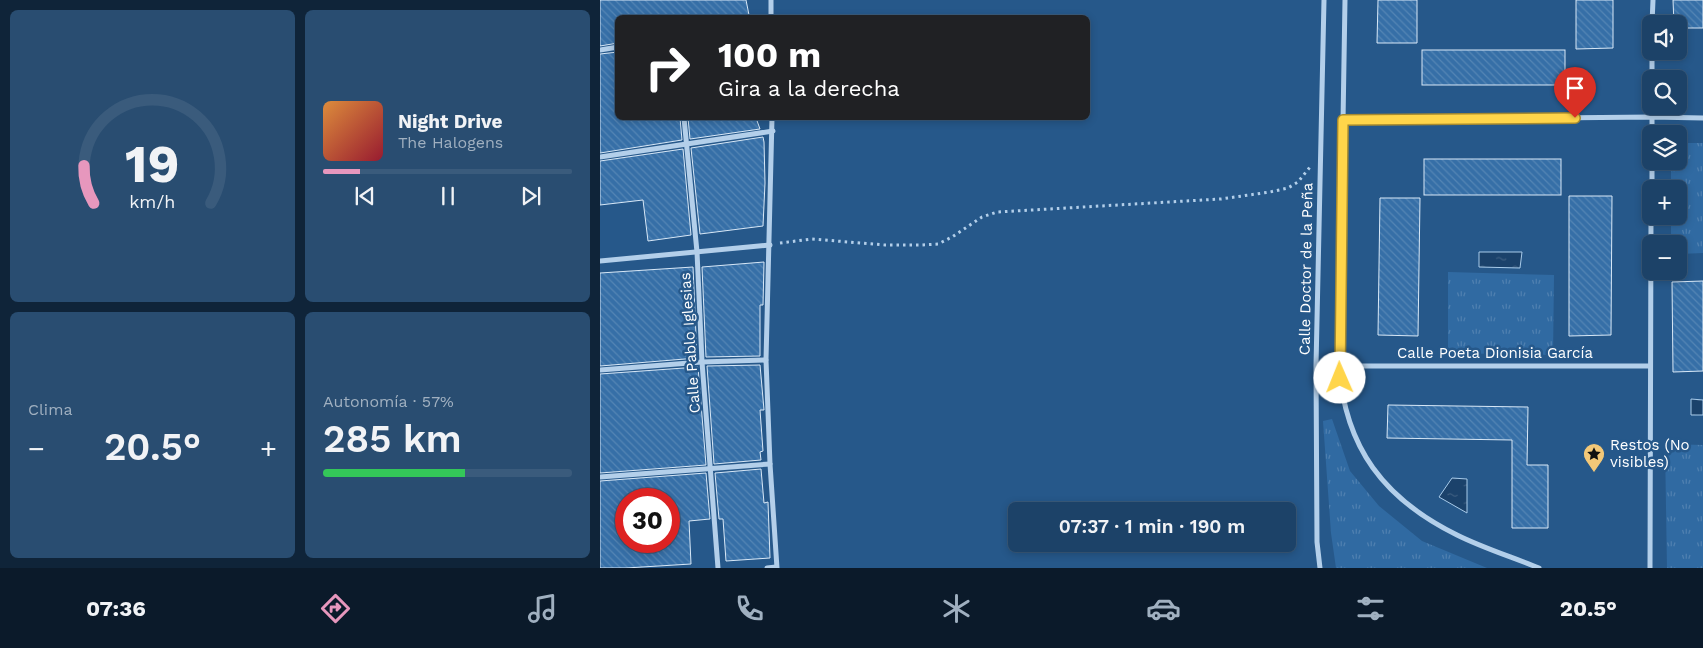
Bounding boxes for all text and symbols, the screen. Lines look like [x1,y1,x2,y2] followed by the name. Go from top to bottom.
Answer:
[1642,15,1687,280] map controls
[1642,15,1687,60] button: sound
[718,34,821,76] text: 100 m
[635,35,700,100] icon: right
[1554,67,1596,118] pin
[1642,70,1687,115] button: search
[1561,74,1589,102] icon: arrive
[718,76,900,101] text: Gira a la derecha
[398,110,503,133] text: Night Drive
[1642,125,1687,170] button: layers
[398,133,503,152] text: The Halogens
[125,134,180,195] text: 19
[1642,180,1687,225] button: +
[351,182,379,210] icon: previous
[434,182,462,210] icon: pause
[517,182,545,210] icon: next
[1295,182,1317,355] street label: Calle Doctor de la Peña
[129,191,176,212] text: km/h
[1642,235,1687,280] button: −
[676,272,704,414] street label: Calle Pablo Iglesias
[1397,344,1594,362] street label: Calle Poeta Dionisia García
[1313,351,1365,403] position arrow
[323,392,454,411] text: Autonomía · 57%
[28,400,72,419] text: Clima
[323,417,462,461] text: 285 km
[104,425,201,469] text: 20.5°
[28,432,45,465] text: −
[260,432,277,465] text: +
[1610,436,1690,471] place label: Restos (No visibles)
[1582,442,1606,473] place icon: Restos (No visibles)
[615,488,680,553] speed limit sign: 30
[1059,515,1245,538] text: 07:37 · 1 min · 190 m
[318,591,353,626] icon: directions
[525,591,560,626] icon: music
[732,591,767,626] icon: phone
[939,591,974,626] icon: climate
[1146,591,1181,626] icon: car
[1353,591,1388,626] icon: filters
[86,596,146,621] text: 07:36
[1560,596,1617,621] text: 20.5°

